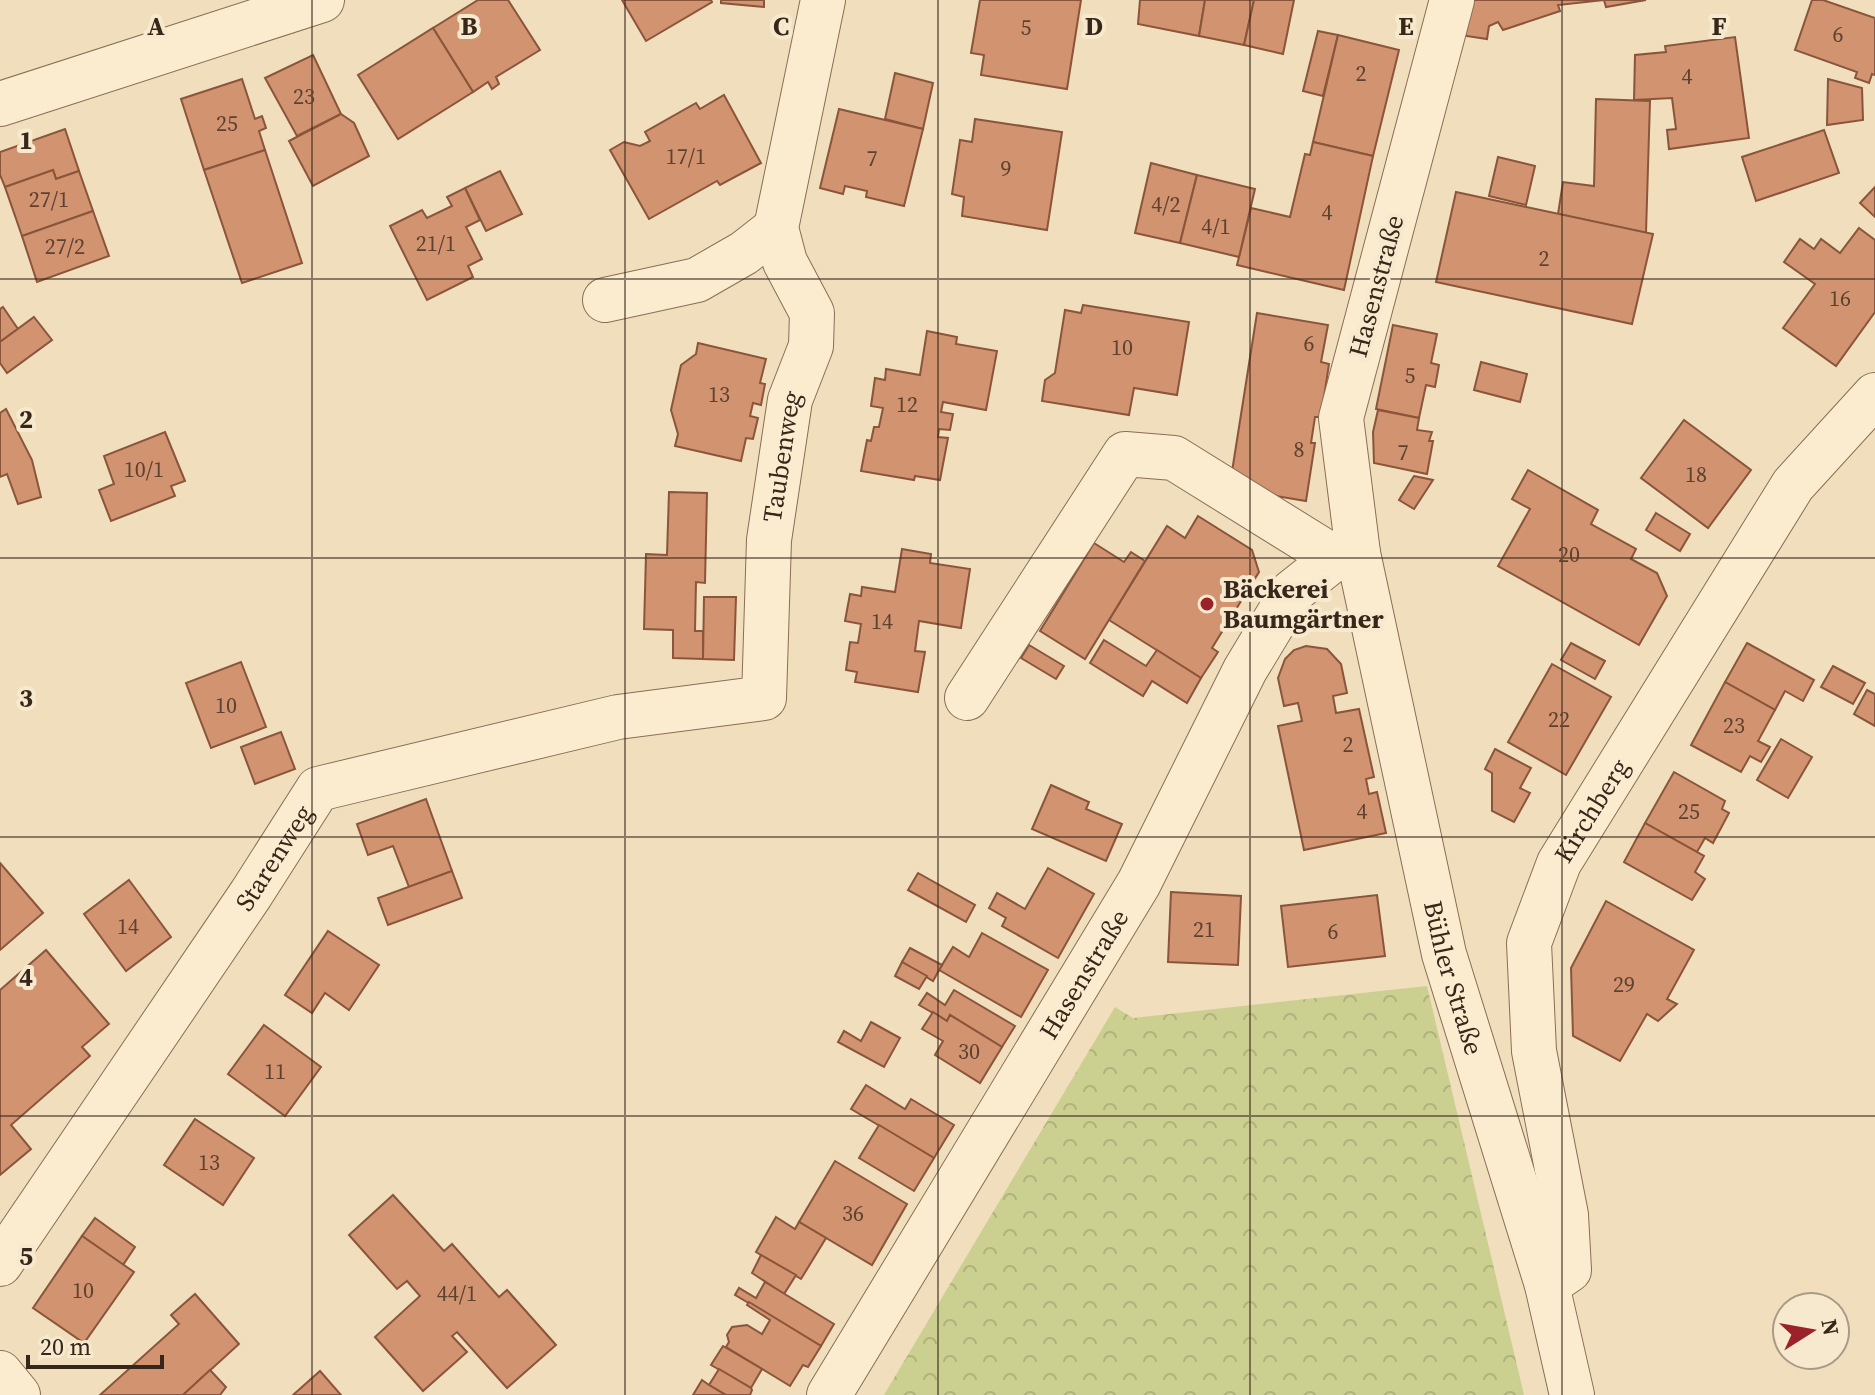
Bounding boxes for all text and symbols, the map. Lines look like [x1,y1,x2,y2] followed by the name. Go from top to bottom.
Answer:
[147,8,165,44] text: A
[461,8,478,44] text: B
[773,8,789,44] text: C
[1085,8,1103,44] text: D
[1398,8,1414,44] text: E
[1711,8,1727,44] text: F
[1020,12,1032,42] house number: 5
[1832,19,1844,49] house number: 6
[1355,58,1367,88] house number: 2
[1681,61,1693,91] house number: 4
[293,81,315,111] house number: 23
[216,108,238,138] house number: 25
[19,122,33,158] text: 1
[666,141,706,171] house number: 17/1
[866,143,878,173] house number: 7
[1000,153,1012,183] house number: 9
[29,184,69,214] house number: 27/1
[1151,189,1181,219] house number: 4/2
[1321,197,1333,227] house number: 4
[1201,211,1231,241] house number: 4/1
[1340,211,1412,361] street label: Hasenstraße
[416,228,456,258] house number: 21/1
[45,231,85,261] house number: 27/2
[1538,243,1550,273] house number: 2
[1829,283,1851,313] house number: 16
[1303,328,1315,358] house number: 6
[1111,332,1133,362] house number: 10
[1404,360,1416,390] house number: 5
[708,379,730,409] house number: 13
[754,385,810,525] street label: Taubenweg
[896,389,918,419] house number: 12
[19,401,33,437] text: 2
[1293,434,1305,464] house number: 8
[1397,437,1409,467] house number: 7
[124,454,164,484] house number: 10/1
[1685,459,1707,489] house number: 18
[1558,539,1580,569] house number: 20
[1223,571,1384,637] place label: Bäckerei Baumgärtner
[1198,595,1216,613] marker: Bäckerei Baumgärtner
[871,606,893,636] house number: 14
[19,680,33,716] text: 3
[215,690,237,720] house number: 10
[1548,704,1570,734] house number: 22
[1723,710,1745,740] house number: 23
[1342,729,1354,759] house number: 2
[1546,752,1637,870] street label: Kirchberg
[1356,796,1368,826] house number: 4
[1678,796,1700,826] house number: 25
[227,798,321,918] street label: Starenweg
[1415,897,1492,1059] street label: Bühler Straße
[1031,902,1137,1046] street label: Hasenstraße
[117,911,139,941] house number: 14
[1193,914,1215,944] house number: 21
[1327,916,1339,946] house number: 6
[19,959,33,995] text: 4
[1613,969,1635,999] house number: 29
[958,1036,980,1066] house number: 30
[264,1056,286,1086] house number: 11
[198,1147,220,1177] house number: 13
[842,1198,864,1228] house number: 36
[19,1238,33,1274] text: 5
[72,1275,94,1305] house number: 10
[437,1278,477,1308] house number: 44/1
[1771,1291,1851,1371] north arrow
[1814,1316,1847,1338] text: N
[28,1319,162,1369] scale bar
[40,1330,91,1363] text: 20 m

